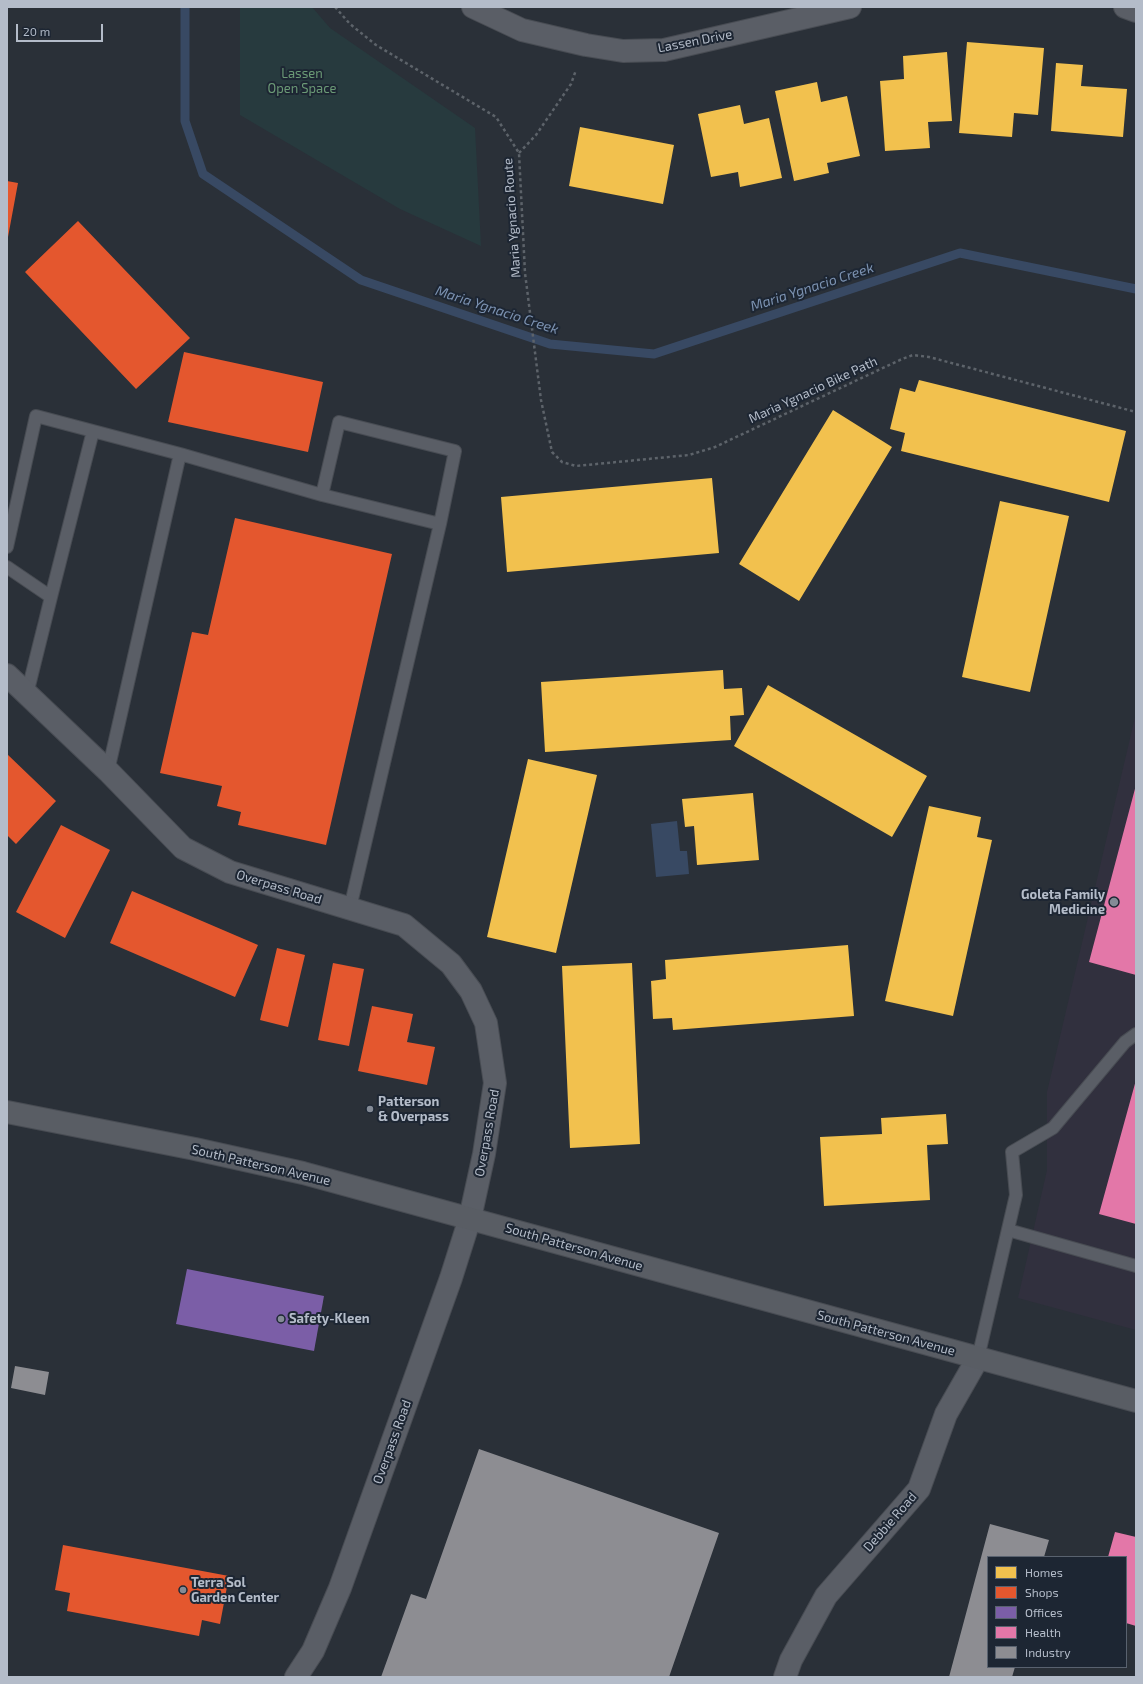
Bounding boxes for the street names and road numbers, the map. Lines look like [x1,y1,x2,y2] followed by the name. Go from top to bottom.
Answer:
[657,26,733,56] street label: Lassen Drive
[500,158,524,278] street label: Maria Ygnacio Route
[746,353,880,427] street label: Maria Ygnacio Bike Path
[234,867,324,907] street label: Overpass Road
[472,1088,502,1178] street label: Overpass Road
[190,1141,332,1189] street label: South Patterson Avenue
[503,1220,645,1274] street label: South Patterson Avenue
[815,1307,957,1359] street label: South Patterson Avenue
[370,1398,414,1486] street label: Overpass Road
[860,1489,920,1555] street label: Debbie Road

